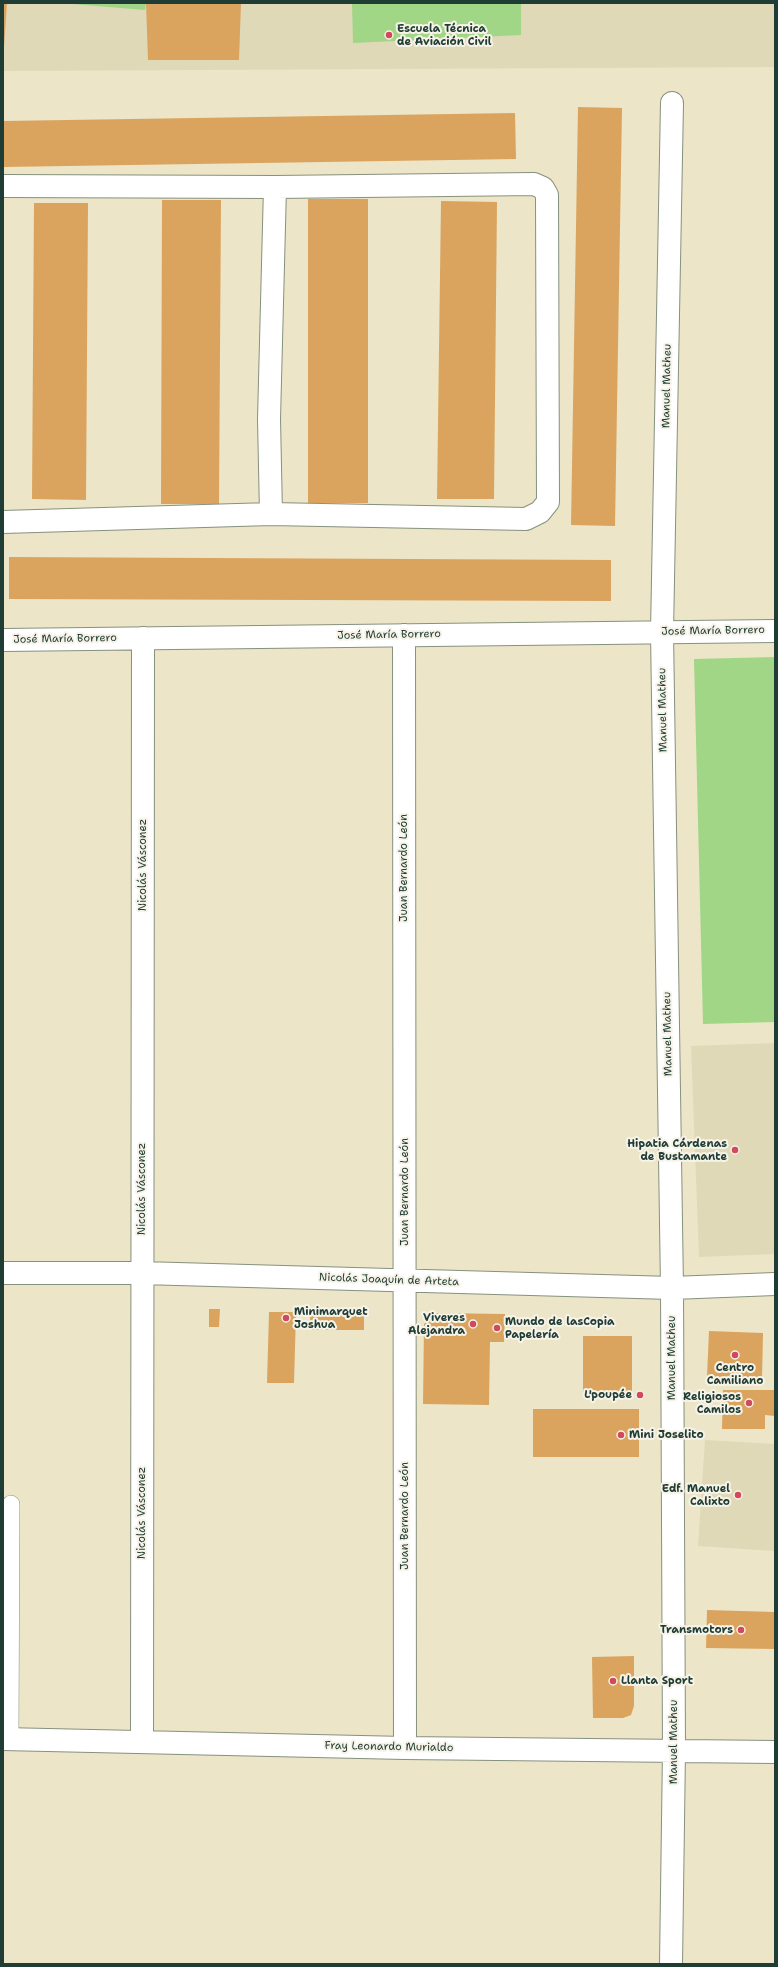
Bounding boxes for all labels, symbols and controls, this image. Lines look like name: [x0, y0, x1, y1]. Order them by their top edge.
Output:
place label: Escuela Técnica de Aviación Civil: [397, 22, 492, 48]
marker: Escuela Técnica de Aviación Civil: [384, 30, 394, 40]
street label: Manuel Matheu: [660, 344, 674, 428]
street label: José María Borrero: [661, 623, 765, 639]
street label: José María Borrero: [337, 627, 441, 643]
street label: José María Borrero: [13, 631, 117, 647]
street label: Manuel Matheu: [656, 668, 670, 752]
street label: Juan Bernardo León: [397, 814, 411, 922]
street label: Nicolás Vásconez: [136, 819, 150, 911]
street label: Manuel Matheu: [661, 992, 675, 1076]
place label: Hipatia Cárdenas de Bustamante: [627, 1137, 727, 1163]
street label: Juan Bernardo León: [398, 1138, 412, 1246]
street label: Nicolás Vásconez: [135, 1143, 149, 1235]
marker: Hipatia Cárdenas de Bustamante: [730, 1145, 740, 1155]
street label: Nicolás Joaquín de Arteta: [319, 1271, 459, 1289]
place label: Minimarquet Joshua: [294, 1305, 368, 1331]
place label: Viveres Alejandra: [408, 1311, 465, 1337]
marker: Minimarquet Joshua: [281, 1313, 291, 1323]
place label: Mundo de lasCopia Papelería: [505, 1315, 615, 1341]
street label: Manuel Matheu: [665, 1316, 679, 1400]
marker: Viveres Alejandra: [468, 1319, 478, 1329]
marker: Mundo de lasCopia Papelería: [492, 1323, 502, 1333]
marker: Centro Camiliano: [730, 1350, 740, 1360]
place label: Centro Camiliano: [707, 1361, 763, 1387]
place label: L'poupée: [584, 1388, 632, 1402]
marker: L'poupée: [635, 1390, 645, 1400]
place label: Religiosos Camilos: [683, 1390, 741, 1416]
marker: Religiosos Camilos: [744, 1398, 754, 1408]
place label: Mini Joselito: [629, 1428, 704, 1442]
marker: Mini Joselito: [616, 1430, 626, 1440]
street label: Juan Bernardo León: [398, 1462, 412, 1570]
street label: Nicolás Vásconez: [135, 1467, 149, 1559]
place label: Edf. Manuel Calixto: [662, 1482, 730, 1508]
marker: Edf. Manuel Calixto: [733, 1490, 743, 1500]
place label: Transmotors: [660, 1623, 733, 1637]
marker: Transmotors: [736, 1625, 746, 1635]
place label: Llanta Sport: [621, 1674, 693, 1688]
marker: Llanta Sport: [608, 1676, 618, 1686]
street label: Manuel Matheu: [667, 1700, 681, 1784]
street label: Fray Leonardo Murialdo: [325, 1739, 453, 1755]

